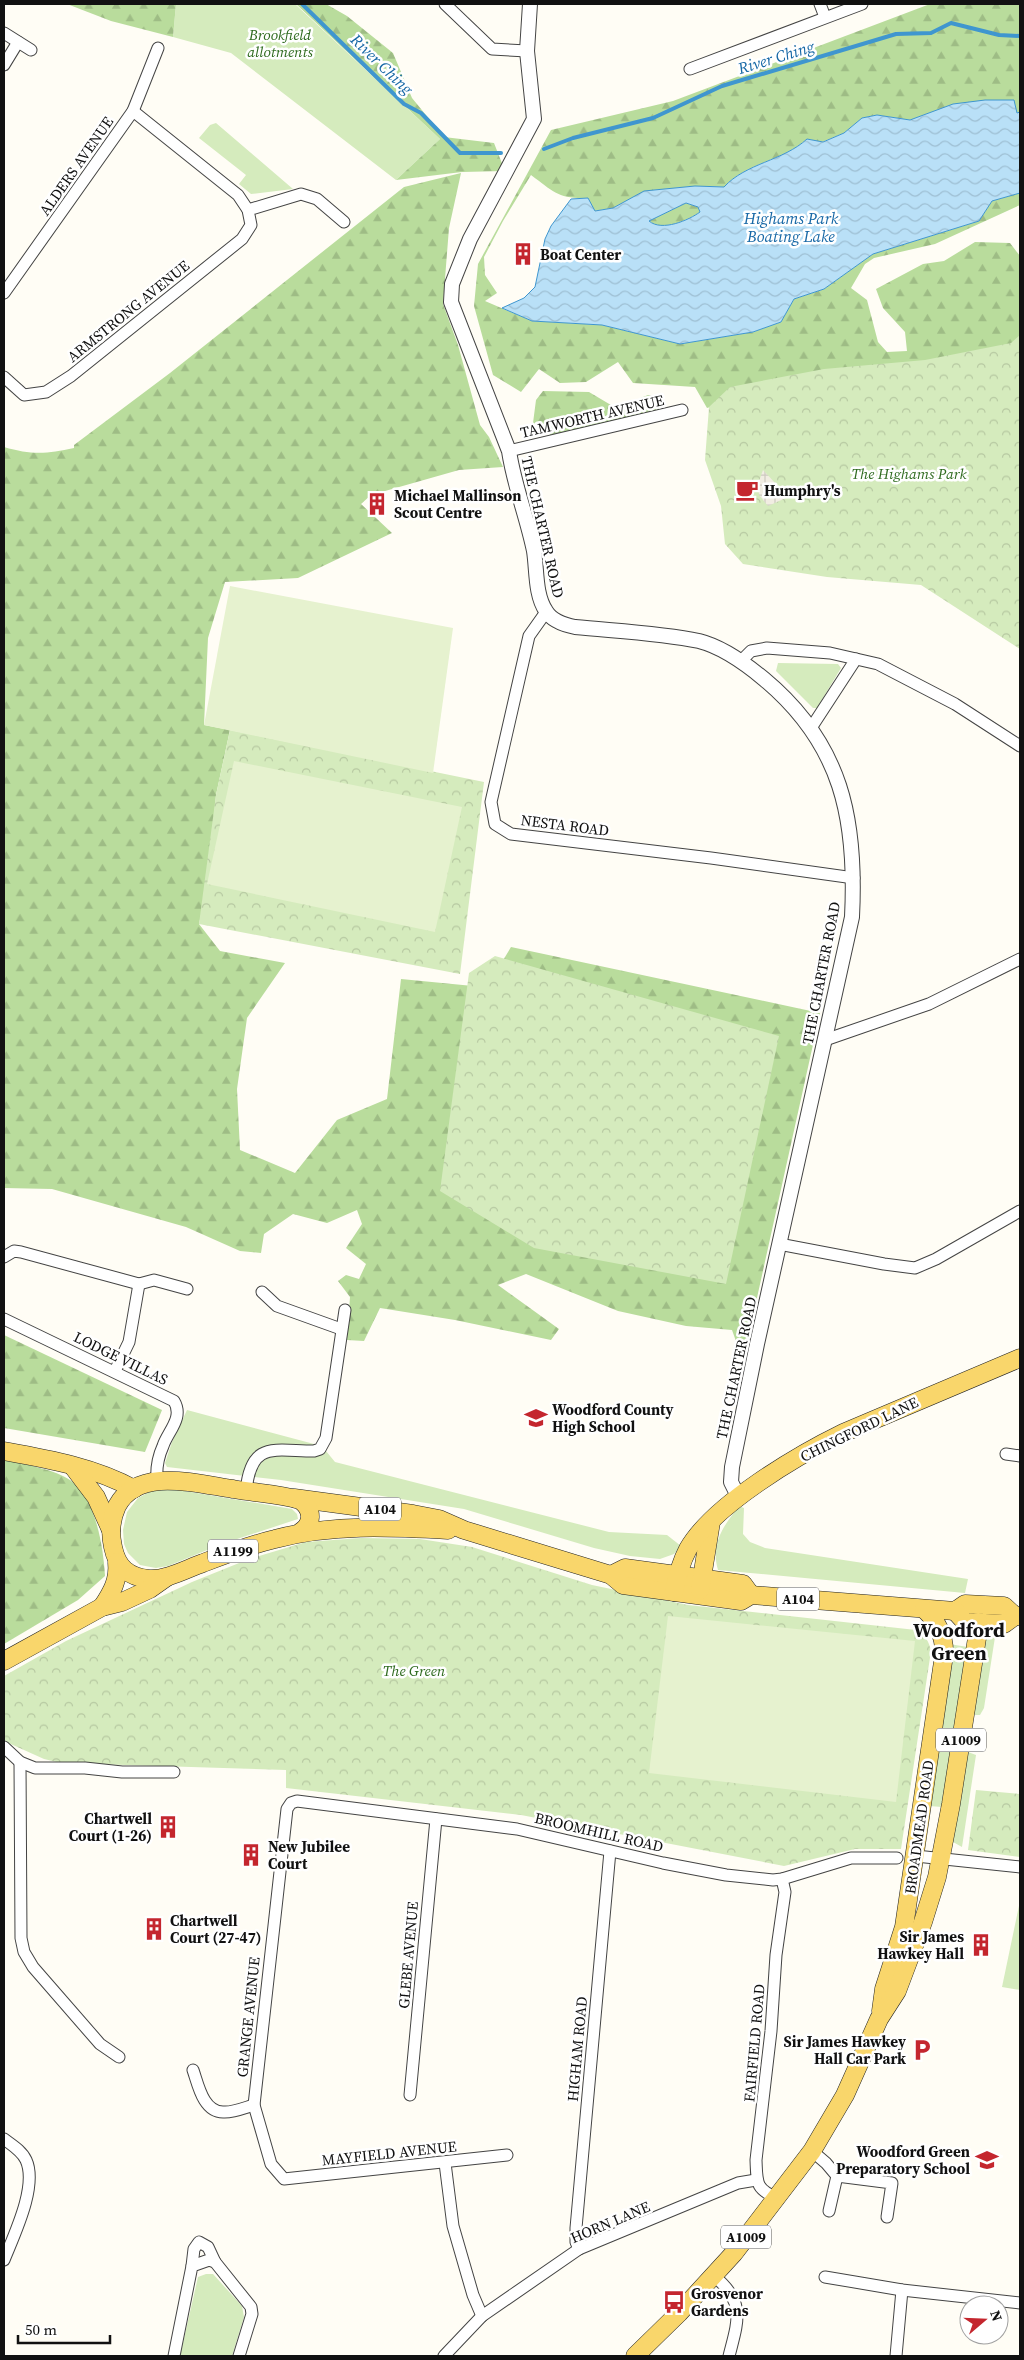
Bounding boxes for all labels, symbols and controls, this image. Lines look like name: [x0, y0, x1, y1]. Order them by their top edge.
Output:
park label: Brookfield allotments: [247, 24, 313, 62]
water label: River Ching: [345, 28, 419, 100]
water label: River Ching: [734, 35, 818, 79]
street label: ALDERS AVENUE: [34, 112, 118, 220]
water label: Highams Park Boating Lake: [743, 207, 839, 247]
building icon: Boat Center: [510, 241, 536, 267]
place label: Boat Center: [540, 244, 621, 265]
street label: ARMSTRONG AVENUE: [62, 255, 194, 367]
street label: TAMWORTH AVENUE: [518, 389, 666, 443]
street label: THE CHARTER ROAD: [516, 454, 570, 600]
park label: The Highams Park: [851, 463, 967, 484]
cafe icon: Humphry's: [734, 477, 760, 503]
place label: Humphry's: [764, 480, 841, 501]
place label: Michael Mallinson Scout Centre: [394, 485, 522, 523]
building icon: Michael Mallinson Scout Centre: [364, 491, 390, 517]
street label: NESTA ROAD: [520, 809, 610, 841]
street label: THE CHARTER ROAD: [797, 900, 845, 1046]
street label: THE CHARTER ROAD: [711, 1295, 761, 1441]
street label: LODGE VILLAS: [70, 1326, 172, 1390]
street label: CHINGFORD LANE: [796, 1391, 922, 1467]
place label: Woodford County High School: [552, 1399, 674, 1437]
school or university icon: Woodford County High School: [523, 1405, 549, 1431]
road number: A104: [359, 1498, 401, 1520]
road number: A1199: [208, 1540, 258, 1562]
road number: A104: [777, 1588, 819, 1610]
district label: Woodford Green: [913, 1616, 1005, 1667]
park label: The Green: [383, 1660, 446, 1681]
road number: A1009: [936, 1728, 986, 1752]
street label: BROADMEAD ROAD: [899, 1759, 939, 1895]
street label: BROOMHILL ROAD: [533, 1807, 665, 1857]
place label: Chartwell Court (1-26): [69, 1808, 152, 1846]
building icon: Chartwell Court (1-26): [155, 1814, 181, 1840]
place label: New Jubilee Court: [268, 1836, 350, 1874]
building icon: New Jubilee Court: [238, 1842, 264, 1868]
street label: GLEBE AVENUE: [393, 1901, 423, 2009]
place label: Chartwell Court (27-47): [170, 1910, 261, 1948]
building icon: Chartwell Court (27-47): [141, 1916, 167, 1942]
place label: Sir James Hawkey Hall: [877, 1926, 964, 1964]
building icon: Sir James Hawkey Hall: [968, 1932, 994, 1958]
street label: GRANGE AVENUE: [231, 1956, 265, 2078]
street label: FAIRFIELD ROAD: [738, 1983, 770, 2103]
street label: HIGHAM ROAD: [562, 1995, 592, 2103]
place label: Sir James Hawkey Hall Car Park: [784, 2031, 906, 2069]
parking icon: Sir James Hawkey Hall Car Park: [909, 2037, 935, 2063]
street label: MAYFIELD AVENUE: [321, 2135, 457, 2171]
place label: Woodford Green Preparatory School: [836, 2141, 970, 2179]
school or university icon: Woodford Green Preparatory School: [974, 2147, 1000, 2173]
street label: HORN LANE: [567, 2196, 653, 2248]
road number: A1009: [721, 2226, 771, 2248]
place label: Grosvenor Gardens: [691, 2283, 763, 2321]
bus stop icon: Grosvenor Gardens: [661, 2289, 687, 2315]
north arrow: [959, 2295, 1009, 2345]
text: N: [985, 2308, 1007, 2324]
scale bar: [18, 2312, 110, 2344]
text: 50 m: [25, 2319, 57, 2340]

